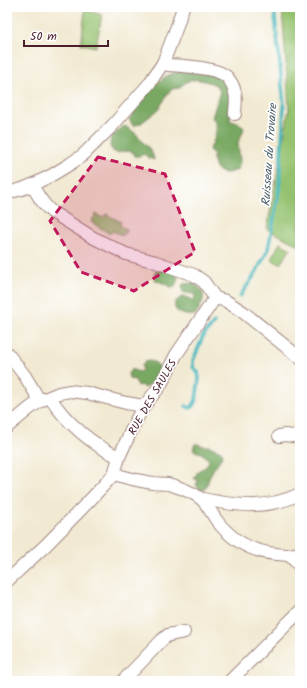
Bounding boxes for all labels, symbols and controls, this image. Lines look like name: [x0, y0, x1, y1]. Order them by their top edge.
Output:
scale bar: [24, 22, 108, 48]
text: 50 m: [30, 27, 57, 46]
water label: Ruisseau du Trovaire: [256, 102, 283, 207]
street label: RUE DES SAULES: [124, 356, 182, 439]

